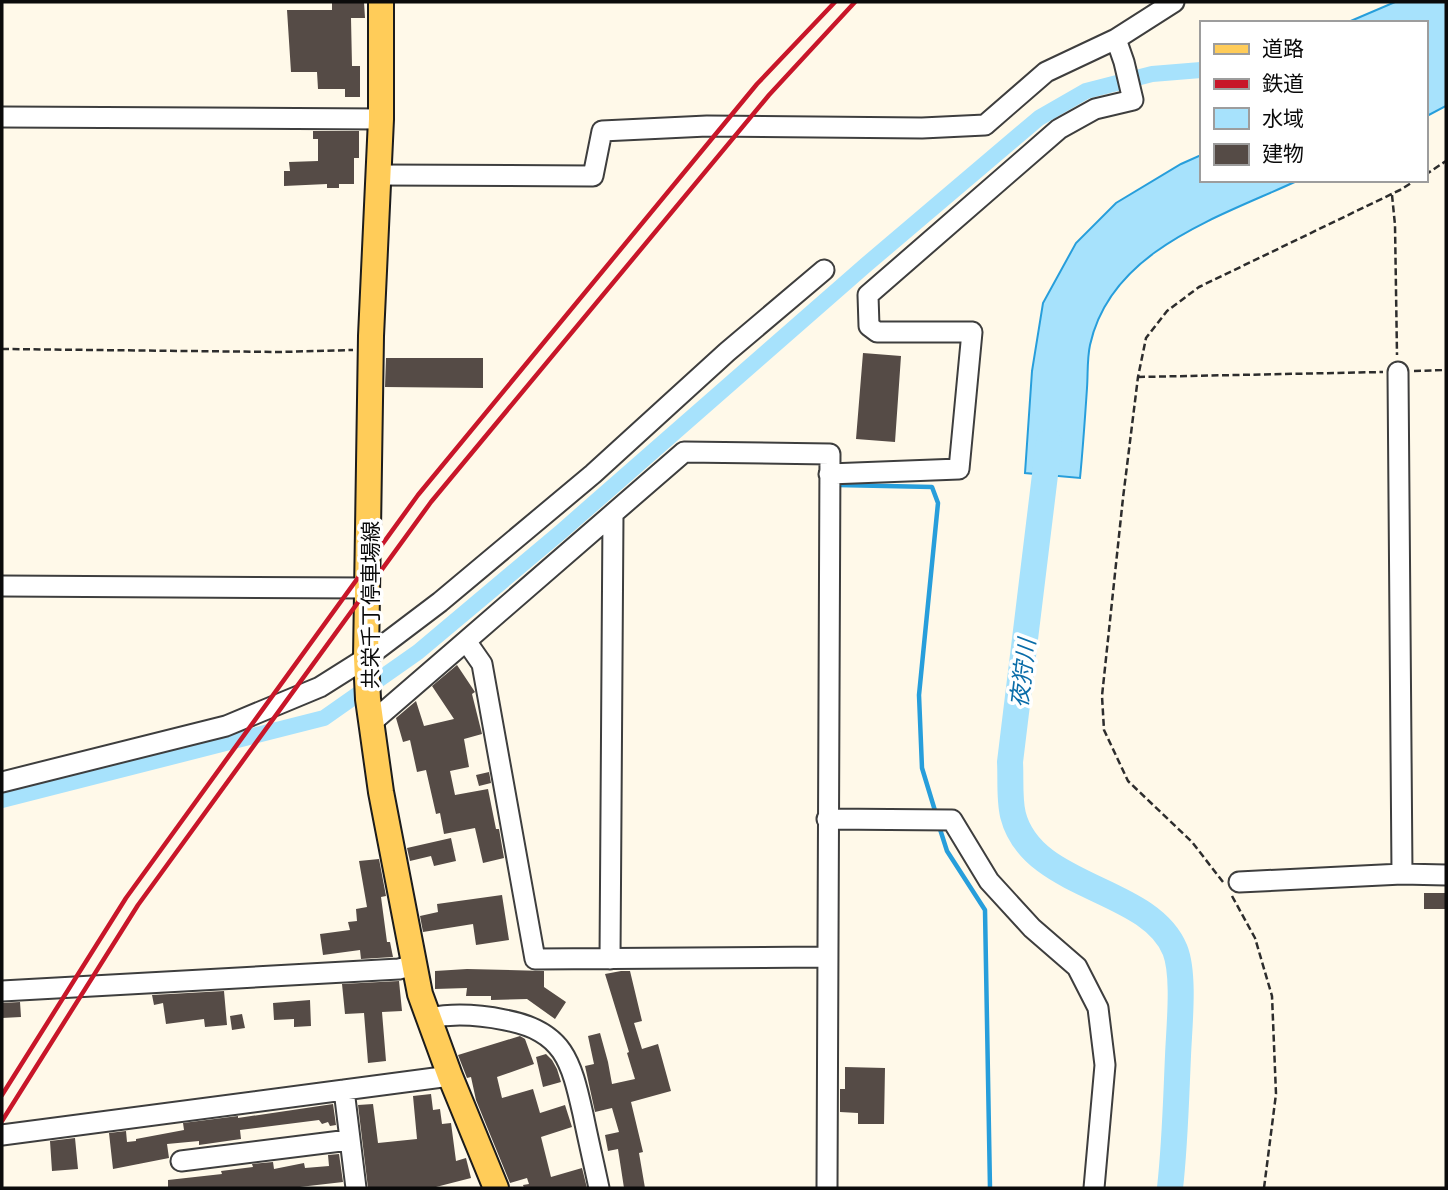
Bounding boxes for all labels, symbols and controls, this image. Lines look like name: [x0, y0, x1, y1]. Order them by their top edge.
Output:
legend: [1200, 21, 1427, 182]
text: 道路: [1262, 31, 1304, 62]
text: 鉄道: [1262, 66, 1304, 97]
text: 水域: [1262, 101, 1304, 132]
text: 建物: [1262, 136, 1304, 167]
street label: 共栄千丁停車場線: [353, 521, 384, 689]
water label: 夜狩川: [1000, 634, 1042, 709]

